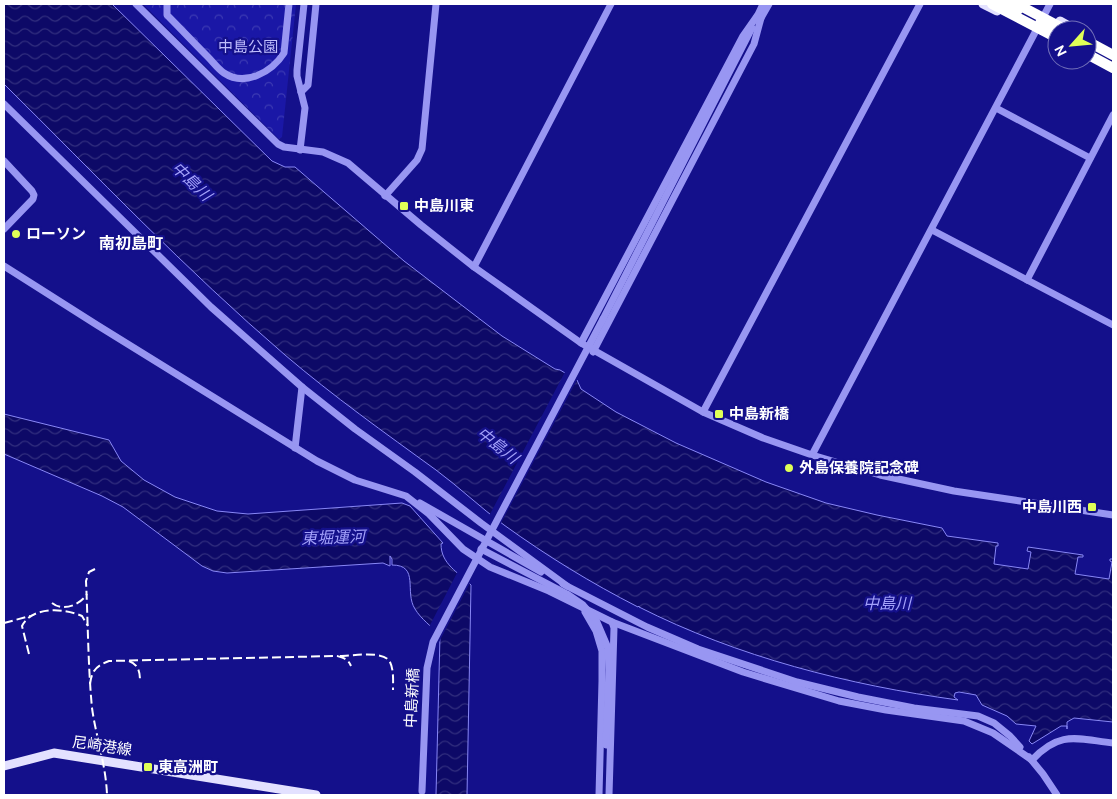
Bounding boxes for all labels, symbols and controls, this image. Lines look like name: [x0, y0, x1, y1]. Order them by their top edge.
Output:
north arrow: [1047, 20, 1097, 70]
park label: 中島公園: [218, 38, 278, 55]
text: N: [1051, 43, 1070, 59]
water label: 中島川: [168, 158, 217, 206]
place label: 中島川東: [414, 197, 474, 214]
marker: 中島川東: [398, 200, 410, 212]
place label: ローソン: [26, 225, 86, 242]
marker: ローソン: [10, 228, 22, 240]
district label: 南初島町: [99, 234, 163, 252]
place label: 中島新橋: [729, 405, 790, 422]
marker: 中島新橋: [713, 408, 725, 420]
water label: 中島川: [474, 423, 524, 468]
place label: 外島保養院記念碑: [799, 459, 919, 476]
marker: 外島保養院記念碑: [783, 462, 795, 474]
place label: 中島川西: [1022, 498, 1082, 515]
marker: 中島川西: [1086, 501, 1098, 513]
water label: 東堀運河: [301, 527, 368, 547]
water label: 中島川: [863, 594, 913, 612]
street label: 中島新橋: [401, 668, 422, 728]
street label: 尼崎港線: [71, 733, 133, 758]
place label: 東高洲町: [158, 758, 218, 775]
marker: 東高洲町: [142, 761, 154, 773]

